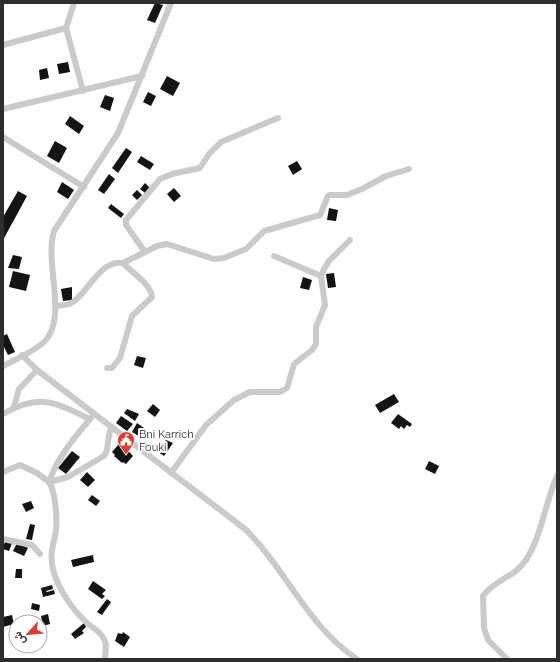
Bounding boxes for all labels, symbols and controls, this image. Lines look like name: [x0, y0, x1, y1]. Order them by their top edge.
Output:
place label: Bni Karrich Fouki: [139, 428, 194, 454]
public building icon: Bni Karrich Fouki: [116, 430, 136, 455]
north arrow: [8, 614, 48, 654]
text: ش: [11, 629, 28, 647]

